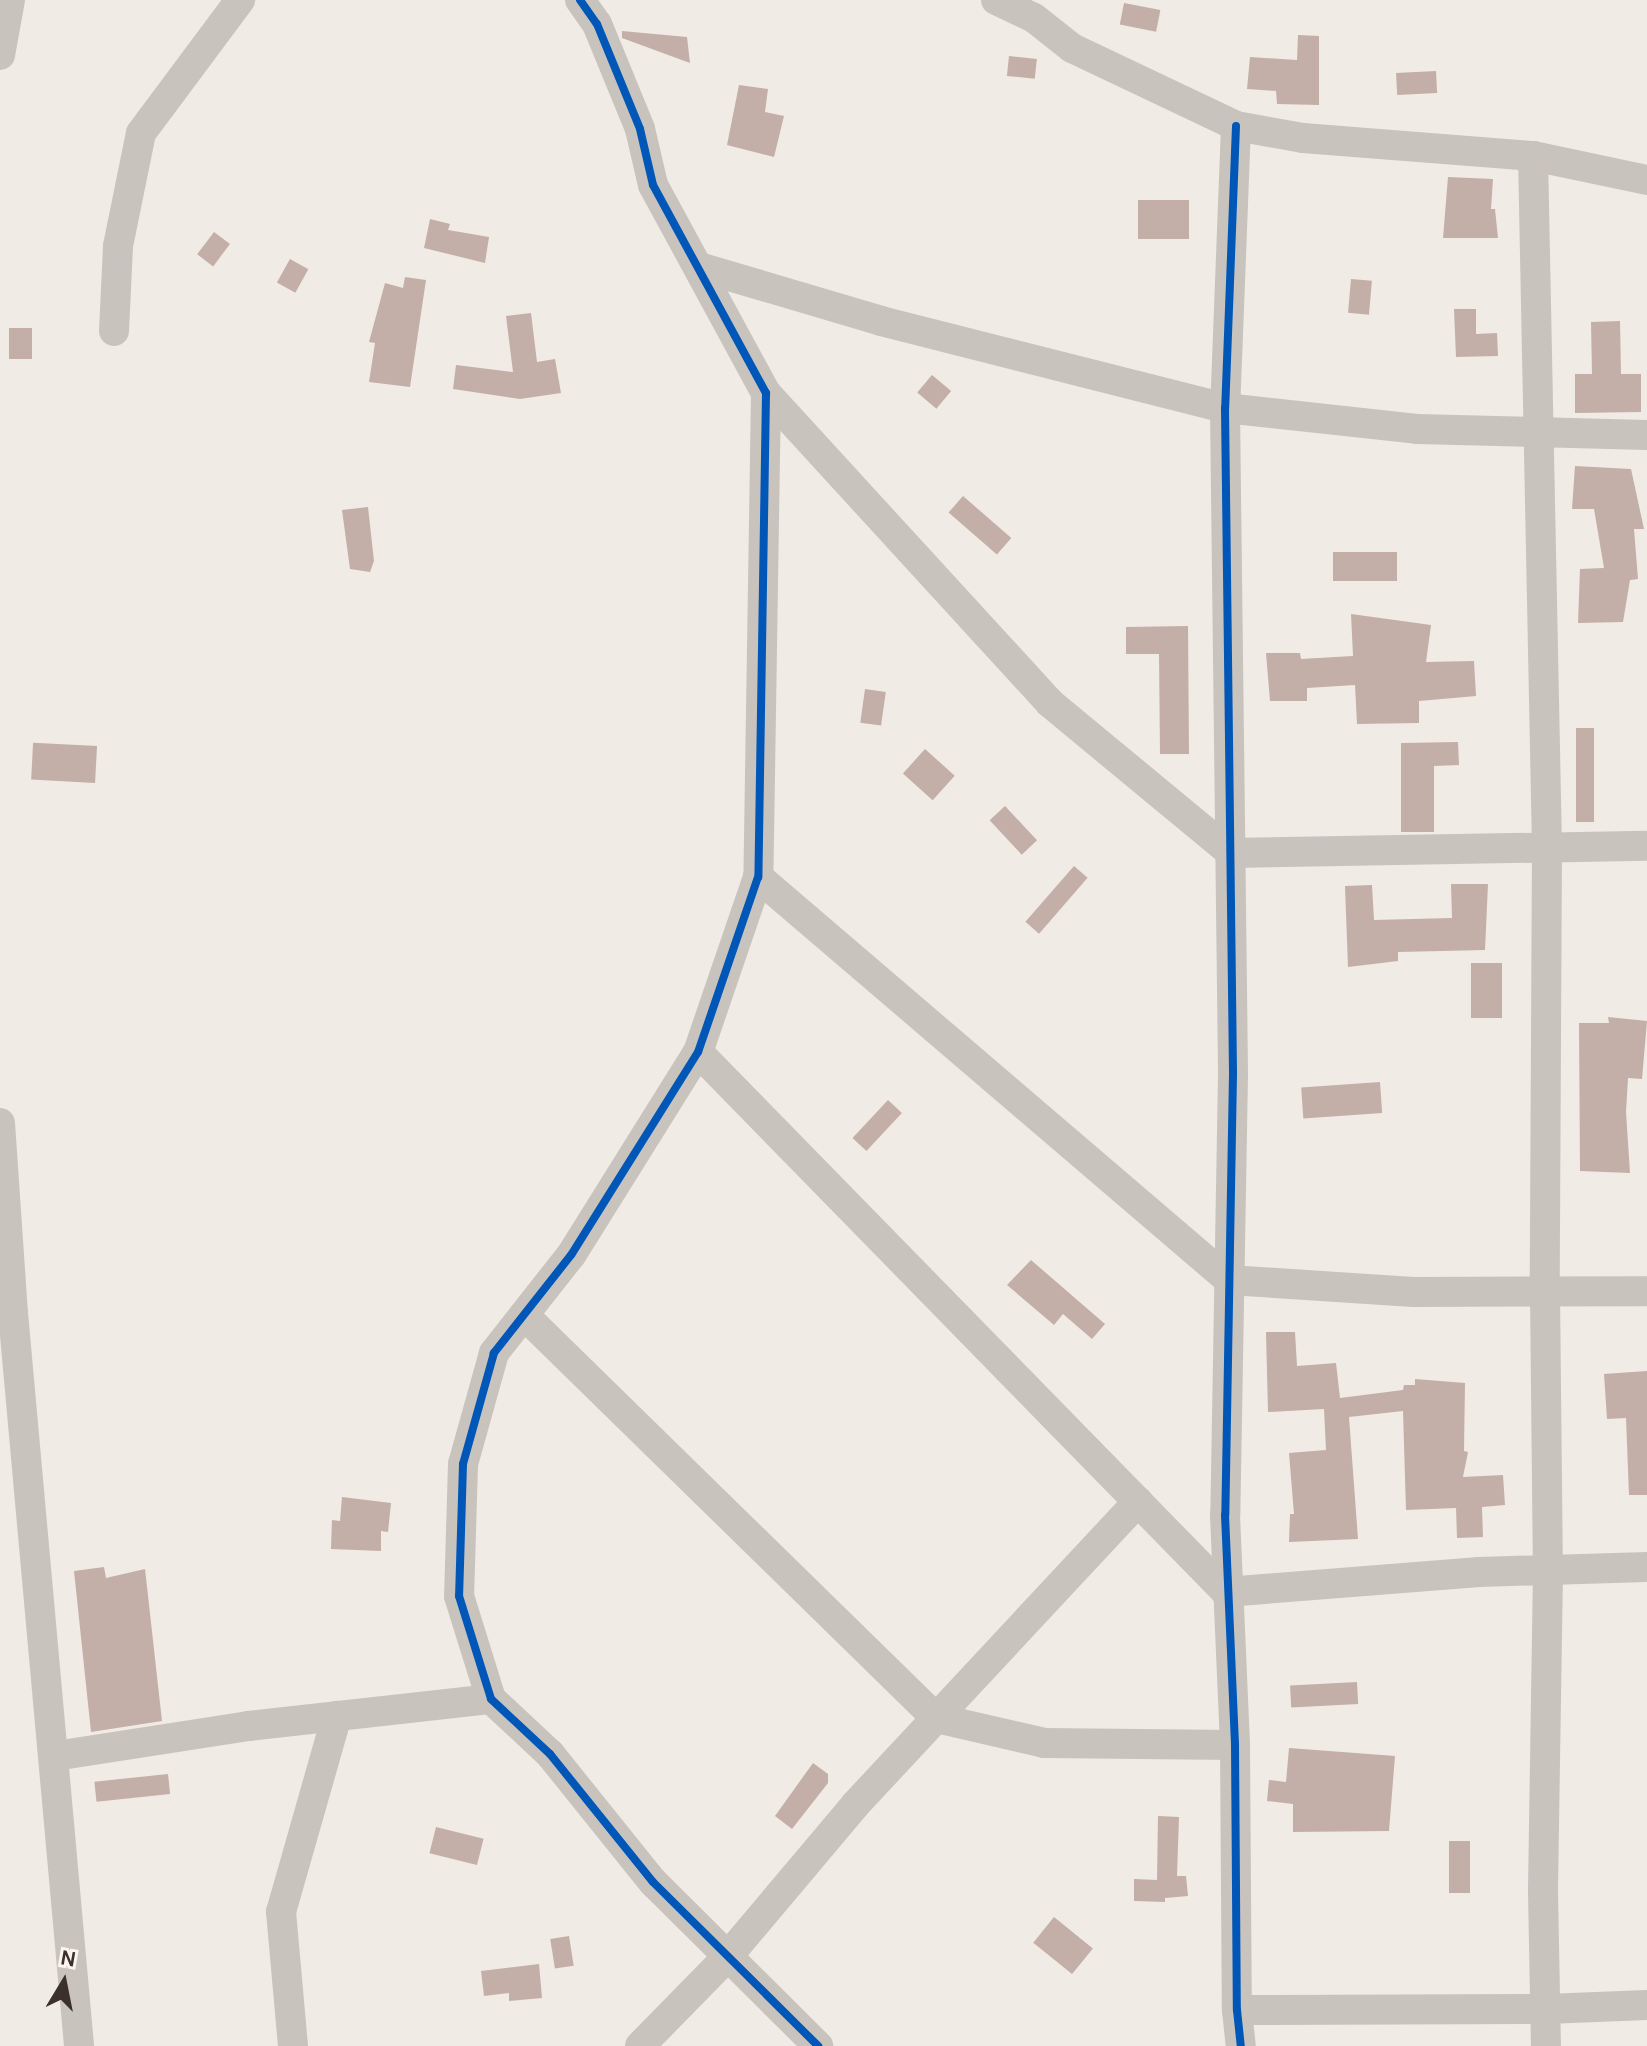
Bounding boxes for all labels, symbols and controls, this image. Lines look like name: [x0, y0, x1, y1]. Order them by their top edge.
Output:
north arrow: [24, 1942, 104, 2022]
text: N: [58, 1944, 78, 1973]

